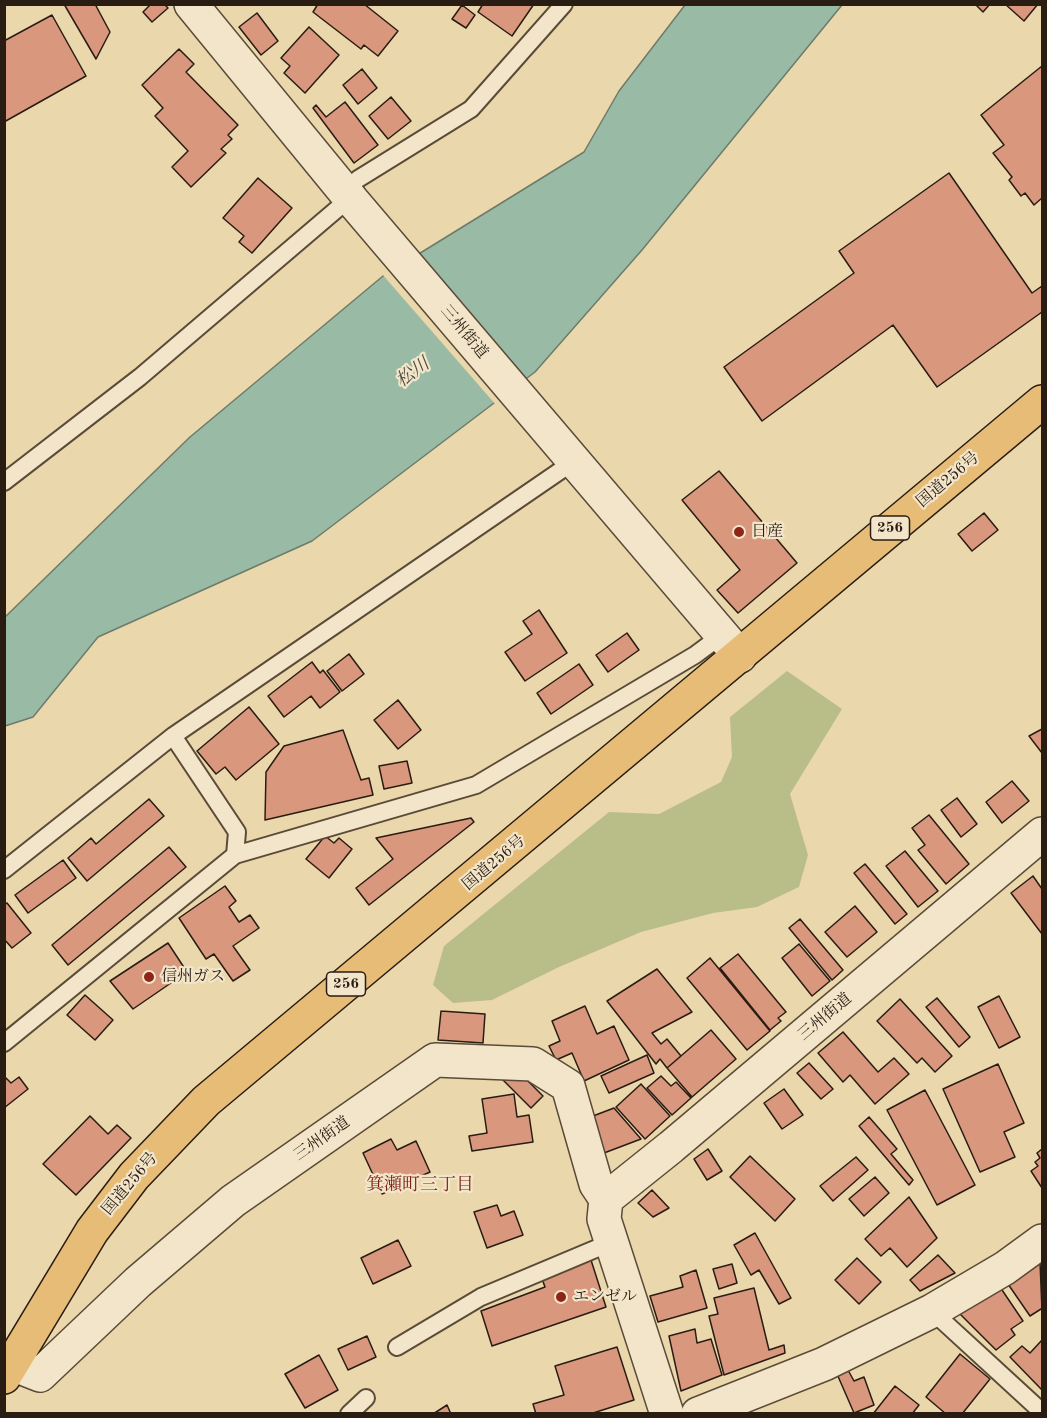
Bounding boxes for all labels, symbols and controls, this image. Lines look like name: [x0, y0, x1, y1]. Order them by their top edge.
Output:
street label: 三州街道: [436, 301, 492, 363]
water label: 松川: [392, 354, 434, 392]
street label: 国道256号: [913, 448, 983, 512]
road number: 256: [870, 516, 910, 540]
place label: 日産: [751, 522, 783, 542]
marker: 日産: [732, 525, 746, 539]
street label: 国道256号: [459, 831, 529, 895]
place label: 信州ガス: [161, 967, 225, 987]
marker: 信州ガス: [142, 970, 156, 984]
road number: 256: [326, 972, 366, 996]
street label: 三州街道: [794, 989, 856, 1045]
street label: 三州街道: [290, 1113, 354, 1165]
street label: 国道256号: [98, 1149, 162, 1219]
district label: 箕瀬町三丁目: [366, 1174, 474, 1196]
place label: エンゼル: [573, 1287, 637, 1307]
marker: エンゼル: [554, 1290, 568, 1304]

